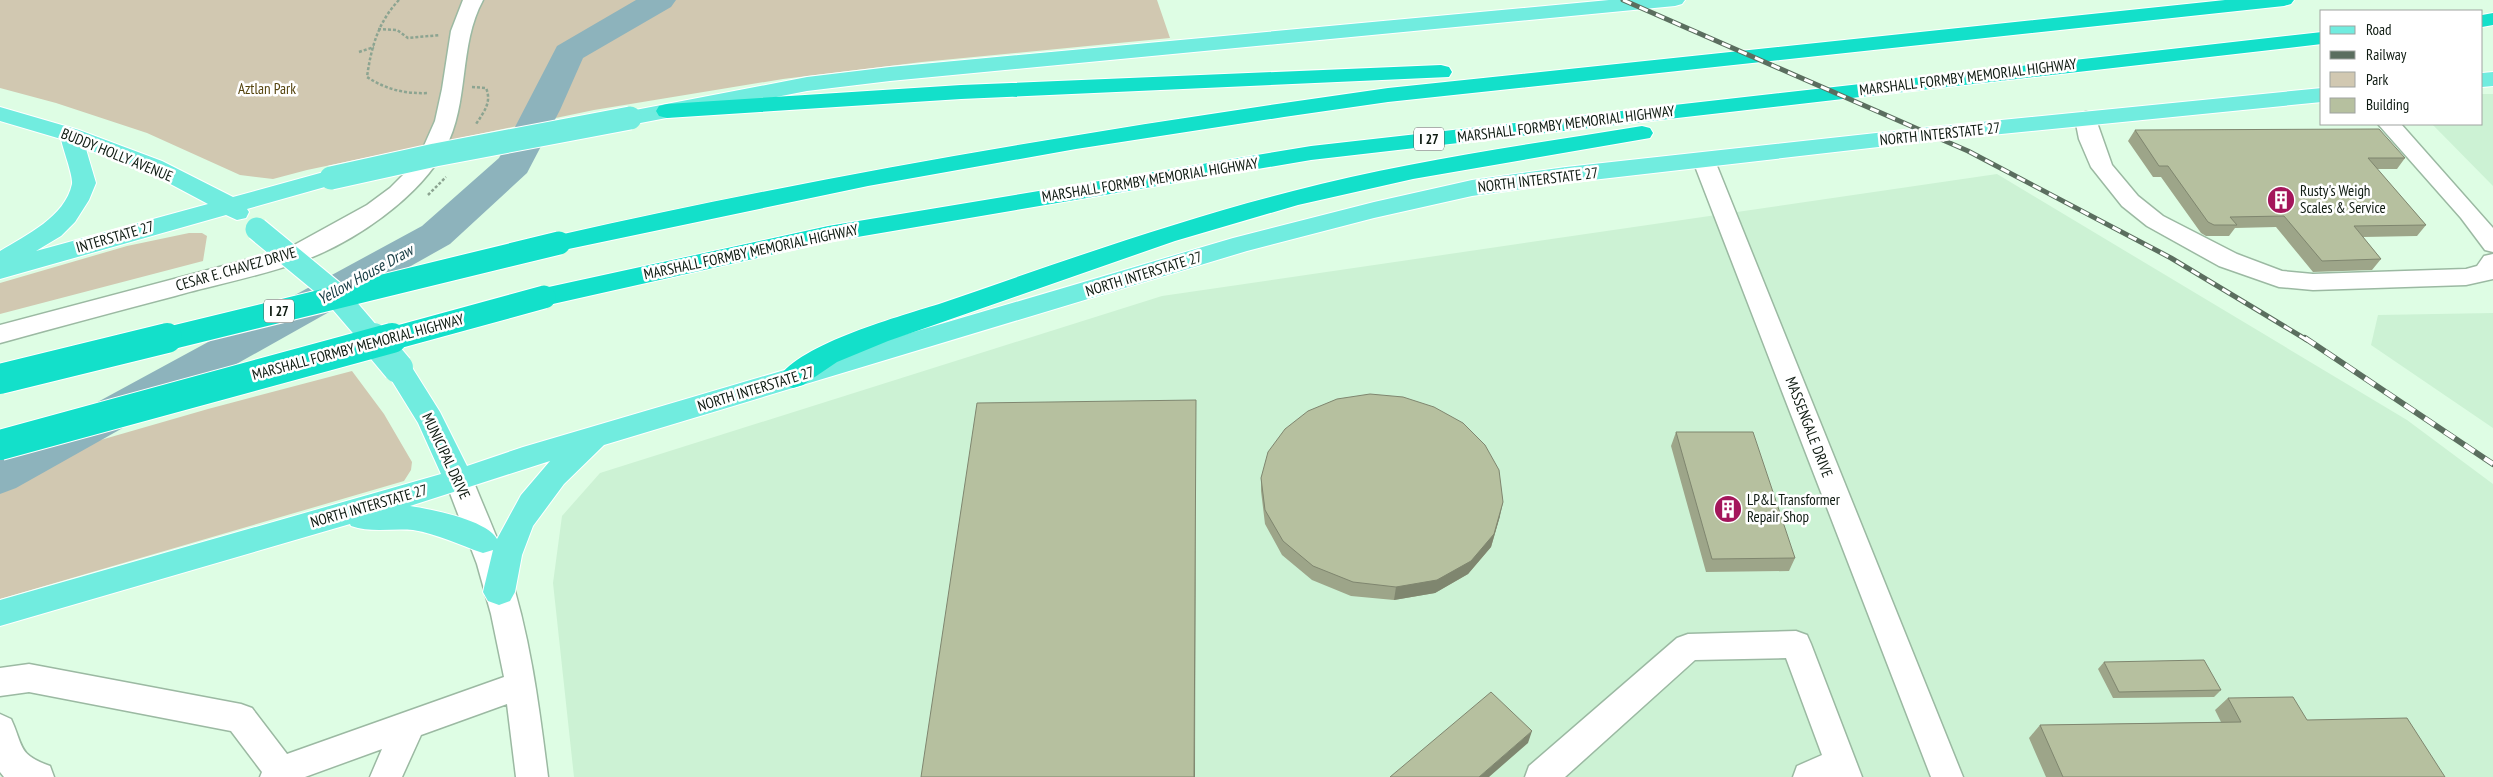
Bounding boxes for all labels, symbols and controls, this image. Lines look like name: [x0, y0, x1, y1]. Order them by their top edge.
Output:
legend: [2320, 10, 2483, 125]
text: Road: [2366, 20, 2392, 39]
text: Railway: [2366, 45, 2407, 64]
street label: MARSHALL FORMBY MEMORIAL HIGHWAY: [1858, 54, 2078, 99]
text: Park: [2366, 70, 2388, 89]
park label: Aztlan Park: [238, 79, 296, 98]
text: Building: [2366, 95, 2409, 114]
street label: MARSHALL FORMBY MEMORIAL HIGHWAY: [1456, 101, 1676, 146]
street label: NORTH INTERSTATE 27: [1879, 118, 2001, 149]
street label: BUDDY HOLLY AVENUE: [59, 123, 176, 186]
road number: I 27: [1414, 128, 1444, 150]
street label: MARSHALL FORMBY MEMORIAL HIGHWAY: [1040, 153, 1260, 206]
street label: NORTH INTERSTATE 27: [1477, 163, 1599, 196]
place label: Rusty's Weigh Scales & Service: [2300, 181, 2386, 217]
building icon: Rusty's Weigh Scales & Service: [2266, 185, 2296, 215]
street label: INTERSTATE 27: [74, 216, 156, 257]
street label: MARSHALL FORMBY MEMORIAL HIGHWAY: [642, 219, 860, 284]
water label: Yellow House Draw: [314, 238, 418, 308]
street label: CESAR E. CHAVEZ DRIVE: [173, 242, 298, 295]
street label: NORTH INTERSTATE 27: [1083, 247, 1205, 300]
road number: I 27: [264, 300, 294, 322]
street label: MARSHALL FORMBY MEMORIAL HIGHWAY: [250, 309, 466, 384]
street label: NORTH INTERSTATE 27: [695, 362, 817, 415]
street label: MASSENGALE DRIVE: [1782, 374, 1837, 480]
street label: MUNICIPAL DRIVE: [418, 410, 475, 502]
street label: NORTH INTERSTATE 27: [308, 480, 430, 531]
place label: LP&L Transformer Repair Shop: [1747, 490, 1841, 526]
building icon: LP&L Transformer Repair Shop: [1713, 494, 1743, 524]

